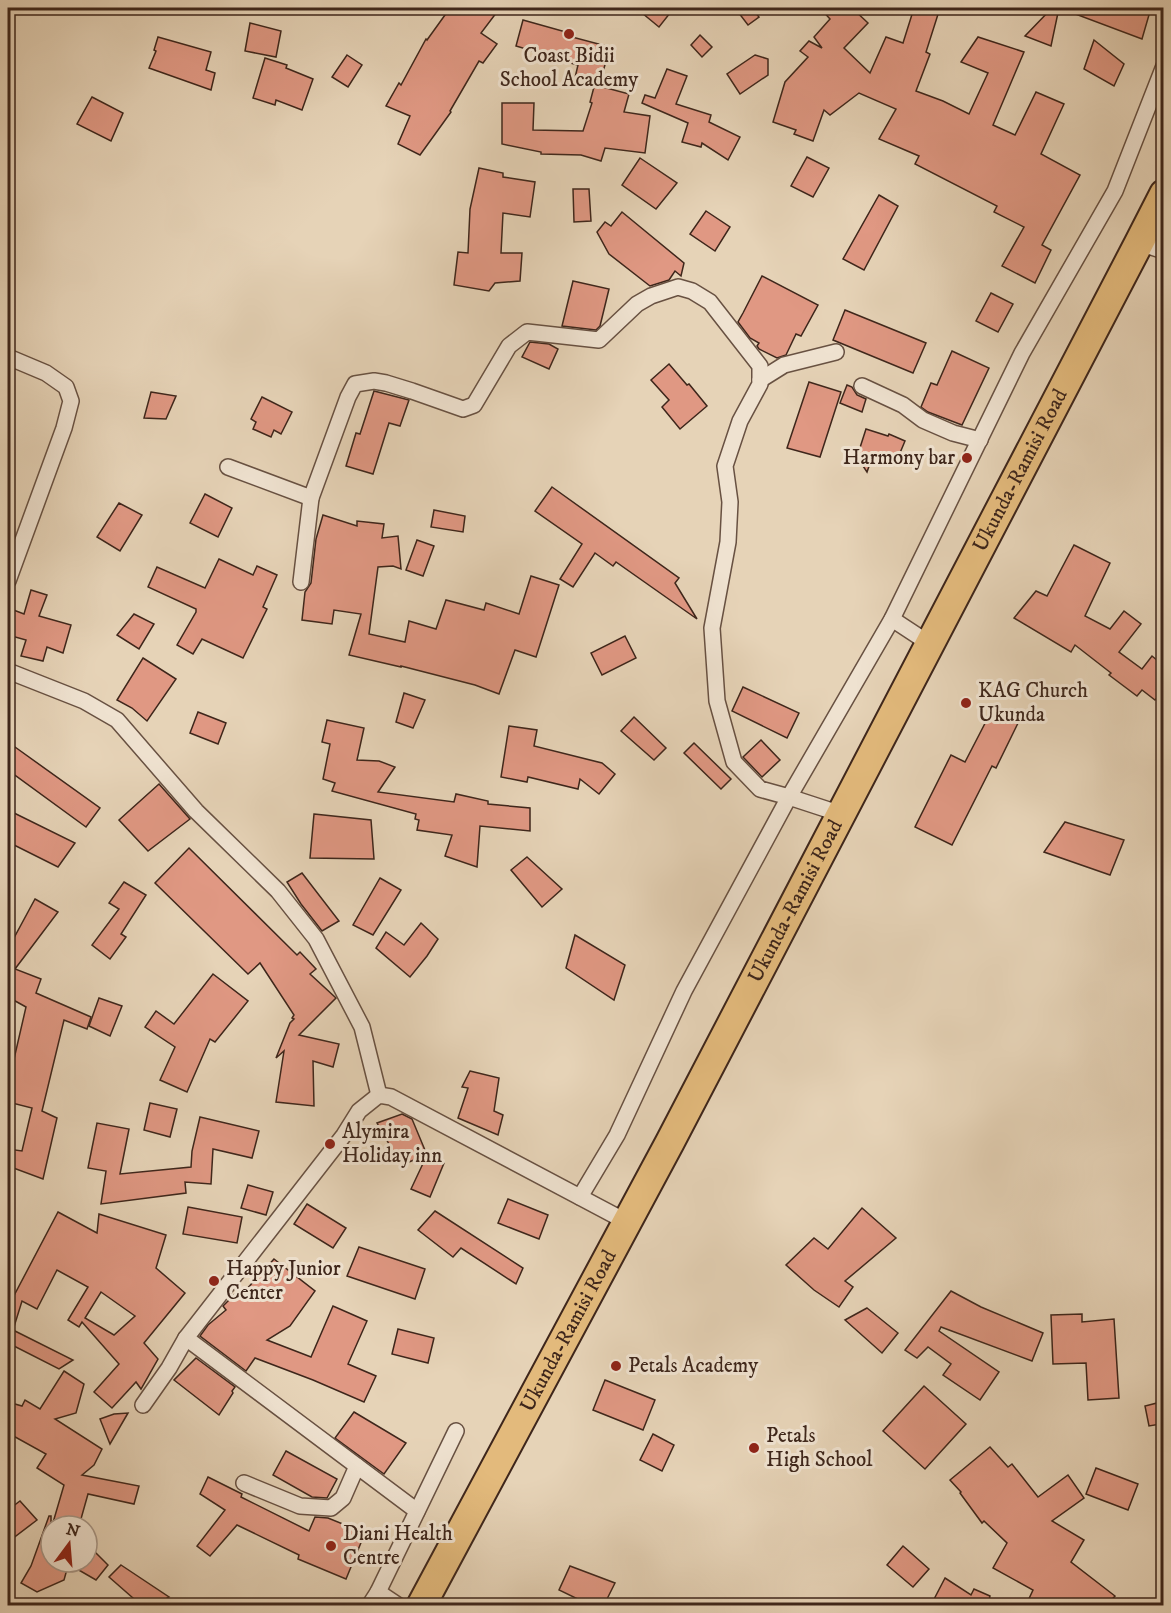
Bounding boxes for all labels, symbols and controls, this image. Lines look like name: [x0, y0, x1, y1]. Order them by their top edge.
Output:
marker: Coast Bidii School Academy: [562, 27, 576, 41]
place label: Coast Bidii School Academy: [500, 43, 639, 93]
street label: Ukunda-Ramisi Road: [967, 384, 1074, 556]
place label: Harmony bar: [843, 445, 955, 471]
marker: Harmony bar: [960, 451, 974, 465]
place label: KAG Church Ukunda: [978, 678, 1088, 728]
marker: KAG Church Ukunda: [959, 696, 973, 710]
street label: Ukunda-Ramisi Road: [742, 815, 849, 987]
place label: Alymira Holiday inn: [342, 1119, 442, 1169]
marker: Alymira Holiday inn: [323, 1137, 337, 1151]
street label: Ukunda-Ramisi Road: [514, 1245, 623, 1417]
place label: Happy Junior Center: [226, 1256, 341, 1306]
marker: Happy Junior Center: [207, 1274, 221, 1288]
place label: Petals Academy: [628, 1353, 759, 1379]
marker: Petals Academy: [609, 1359, 623, 1373]
place label: Petals High School: [766, 1423, 873, 1473]
marker: Petals High School: [747, 1441, 761, 1455]
north arrow: [39, 1514, 99, 1574]
text: N: [64, 1519, 82, 1542]
place label: Diani Health Centre: [343, 1521, 453, 1571]
marker: Diani Health Centre: [324, 1539, 338, 1553]

